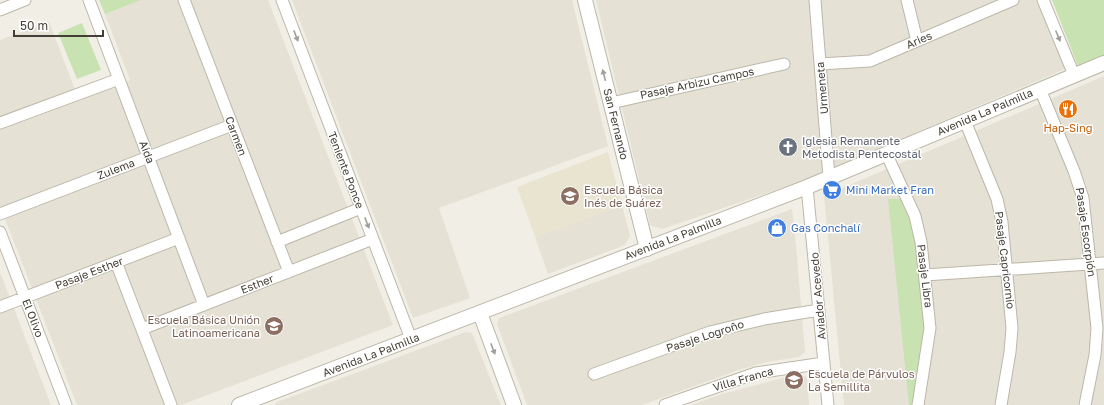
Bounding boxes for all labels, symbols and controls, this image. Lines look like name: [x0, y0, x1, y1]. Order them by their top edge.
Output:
scale bar: [14, 12, 103, 38]
text: 50 m: [20, 18, 48, 33]
street label: Aries: [904, 28, 934, 51]
one-way arrow: [1055, 30, 1061, 41]
one-way arrow: [293, 31, 299, 43]
street label: Urmeneta: [813, 61, 830, 115]
street label: Pasaje Arbizu Campos: [639, 64, 755, 101]
one-way arrow: [600, 69, 606, 81]
street label: Avenida La Palmilla: [935, 86, 1035, 138]
street label: San Fernando: [601, 87, 632, 161]
restaurant icon: Hap-Sing: [1057, 98, 1079, 120]
street label: Carmen: [223, 114, 250, 157]
place label: Hap-Sing: [1043, 121, 1093, 134]
street label: Teniente Ponce: [326, 130, 367, 210]
place label: Iglesia Remanente Metodista Pentecostal: [802, 134, 922, 160]
church icon: Iglesia Remanente Metodista Pentecostal: [777, 136, 799, 158]
street label: Aida: [137, 139, 158, 165]
street label: Zulema: [95, 156, 136, 182]
supermarket icon: Mini Market Fran: [821, 179, 843, 201]
place label: Escuela Básica Inés de Suárez: [584, 183, 663, 209]
place label: Mini Market Fran: [846, 183, 934, 196]
school or university icon: Escuela Básica Inés de Suárez: [559, 185, 581, 207]
street label: Pasaje Escorpión: [1074, 186, 1099, 277]
street label: Pasaje Capricornio: [993, 210, 1018, 310]
street label: Avenida La Palmilla: [623, 213, 723, 262]
shop icon: Gas Conchalí: [766, 217, 788, 239]
one-way arrow: [364, 218, 370, 230]
place label: Gas Conchalí: [791, 221, 861, 234]
street label: Pasaje Libra: [915, 243, 936, 308]
street label: Aviador Acevedo: [807, 251, 828, 340]
street label: Pasaje Esther: [53, 253, 125, 291]
street label: Esther: [238, 271, 276, 296]
street label: El Olivo: [20, 297, 47, 339]
place label: Escuela Básica Unión Latinoamericana: [148, 313, 260, 339]
school or university icon: Escuela Básica Unión Latinoamericana: [263, 315, 285, 337]
street label: Pasaje Logroño: [664, 317, 746, 354]
street label: Avenida La Palmilla: [321, 330, 421, 379]
one-way arrow: [491, 344, 497, 356]
street label: Villa Franca: [711, 364, 775, 393]
place label: Escuela de Párvulos La Semillita: [808, 367, 915, 393]
school or university icon: Escuela de Párvulos La Semillita: [783, 369, 805, 391]

